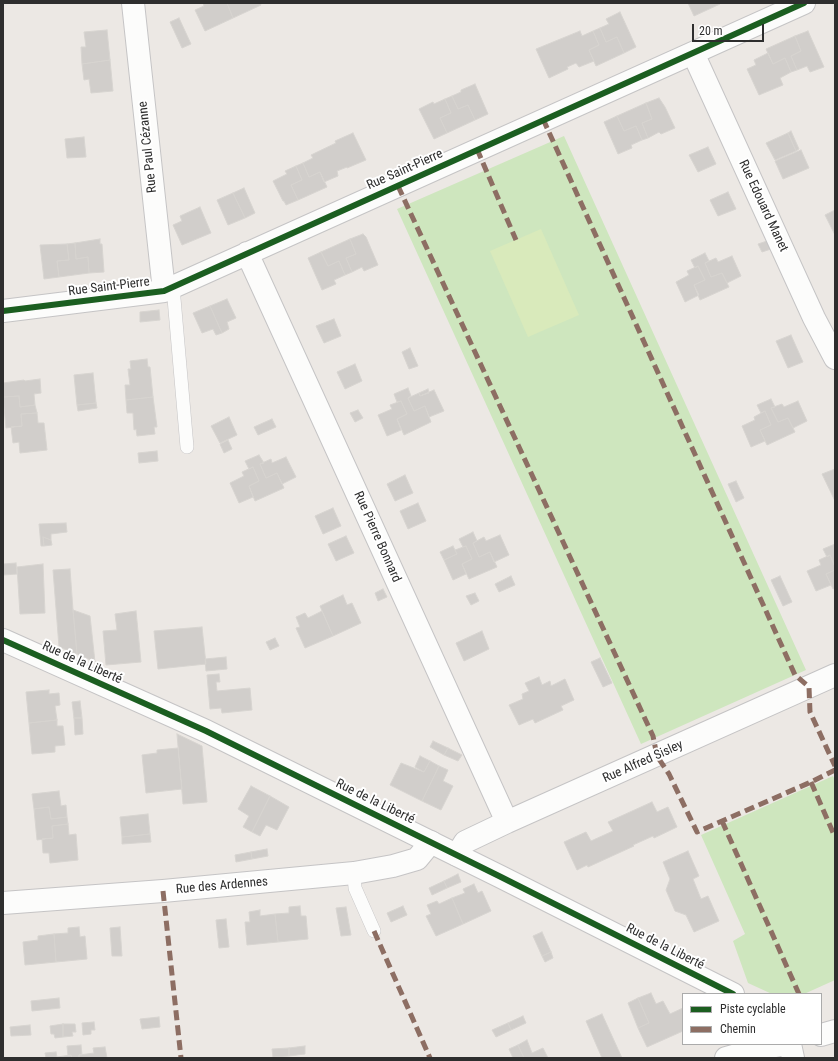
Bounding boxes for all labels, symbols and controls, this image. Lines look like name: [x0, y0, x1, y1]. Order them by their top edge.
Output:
scale bar: [694, 16, 766, 42]
text: 20 m: [699, 24, 723, 38]
street label: Rue Paul Cézanne: [135, 100, 161, 194]
street label: Rue Saint-Pierre: [364, 146, 446, 194]
street label: Rue Edouard Manet: [735, 158, 791, 254]
street label: Rue Saint-Pierre: [67, 274, 151, 300]
street label: Rue Pierre Bonnard: [350, 489, 404, 585]
street label: Rue de la Liberté: [40, 638, 124, 688]
street label: Rue Alfred Sisley: [600, 737, 686, 787]
street label: Rue de la Liberté: [333, 776, 417, 828]
street label: Rue des Ardennes: [175, 874, 269, 898]
street label: Rue de la Liberté: [623, 921, 707, 973]
legend: [682, 993, 822, 1045]
text: Piste cyclable: [720, 1002, 786, 1016]
text: Chemin: [720, 1022, 756, 1036]

